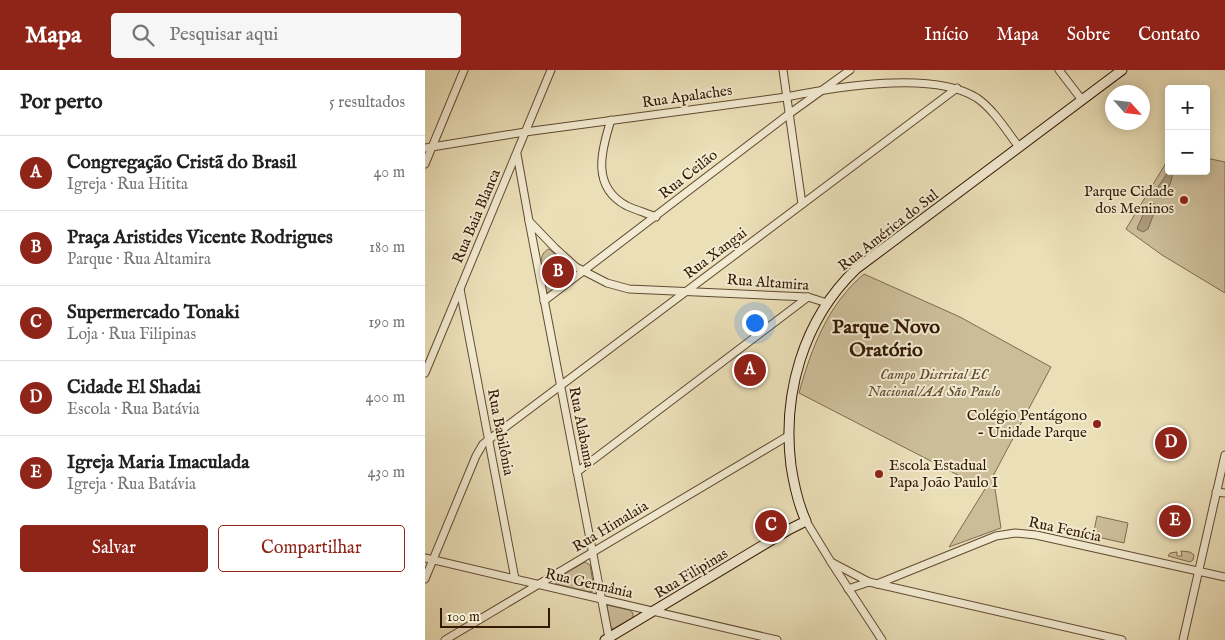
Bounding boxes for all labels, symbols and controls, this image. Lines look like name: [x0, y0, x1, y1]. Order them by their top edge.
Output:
search box: [111, 13, 461, 58]
text: Mapa: [25, 20, 81, 51]
icon: search: [129, 21, 157, 49]
text: Pesquisar aqui: [169, 23, 278, 47]
text: Início: [924, 24, 969, 47]
text: Mapa: [997, 24, 1039, 47]
text: Sobre: [1067, 24, 1110, 47]
text: Contato: [1138, 24, 1200, 47]
street label: Rua Apalaches: [641, 81, 733, 112]
north arrow: [1105, 85, 1150, 130]
map controls: [1165, 85, 1210, 175]
button: +: [1165, 85, 1210, 130]
text: Por perto: [20, 89, 102, 116]
text: 5 resultados: [329, 93, 405, 113]
button: −: [1165, 130, 1210, 175]
street label: Rua Ceilão: [655, 146, 721, 203]
text: Congregação Cristã do Brasil: [67, 151, 297, 175]
text: A: [31, 163, 41, 183]
text: 40 m: [373, 163, 405, 183]
street label: Rua Baia Blanca: [448, 166, 505, 266]
text: Igreja · Rua Hitita: [67, 175, 188, 195]
place label: Parque Cidade dos Meninos: [1084, 182, 1174, 218]
street label: Rua América do Sul: [834, 185, 943, 275]
marker: Parque Cidade dos Meninos: [1178, 194, 1190, 206]
street label: Rua Xangai: [680, 224, 751, 283]
text: Praça Aristides Vicente Rodrigues: [67, 226, 333, 250]
text: B: [31, 238, 41, 258]
text: 180 m: [369, 238, 405, 258]
text: Parque · Rua Altamira: [67, 250, 211, 270]
pin: B: [542, 253, 574, 291]
street label: Rua Altamira: [726, 270, 810, 295]
text: Supermercado Tonaki: [67, 301, 240, 325]
your location: [742, 310, 768, 336]
text: C: [30, 313, 42, 333]
text: 190 m: [368, 313, 405, 333]
district label: Parque Novo Oratório: [832, 315, 940, 363]
text: Loja · Rua Filipinas: [67, 325, 196, 345]
pin: A: [734, 351, 766, 389]
park label: Campo Distrital EC Nacional/AA São Paulo: [868, 365, 1000, 401]
text: Cidade El Shadai: [67, 376, 201, 400]
street label: Rua Alabama: [564, 385, 599, 470]
street label: Rua Babilônia: [483, 387, 518, 477]
text: D: [30, 388, 42, 408]
text: 400 m: [366, 388, 405, 408]
text: Escola · Rua Batávia: [67, 400, 200, 420]
place label: Colégio Pentágono - Unidade Parque: [967, 406, 1087, 442]
marker: Colégio Pentágono - Unidade Parque: [1091, 418, 1103, 430]
pin: D: [1155, 424, 1187, 462]
text: Igreja Maria Imaculada: [67, 451, 249, 475]
place label: Escola Estadual Papa João Paulo I: [889, 456, 999, 492]
text: E: [30, 463, 42, 483]
text: 430 m: [367, 463, 405, 483]
marker: Escola Estadual Papa João Paulo I: [873, 468, 885, 480]
text: Igreja · Rua Batávia: [67, 475, 196, 495]
street label: Rua Himalaia: [569, 496, 652, 556]
pin: E: [1159, 502, 1191, 540]
pin: C: [755, 507, 787, 545]
street label: Rua Fenícia: [1027, 512, 1104, 547]
button: Salvar: [20, 525, 208, 572]
button: Compartilhar: [218, 525, 405, 572]
street label: Rua Filipinas: [651, 544, 731, 603]
street label: Rua Germânia: [543, 564, 635, 603]
scale bar: [440, 605, 550, 628]
text: 100 m: [447, 608, 480, 626]

